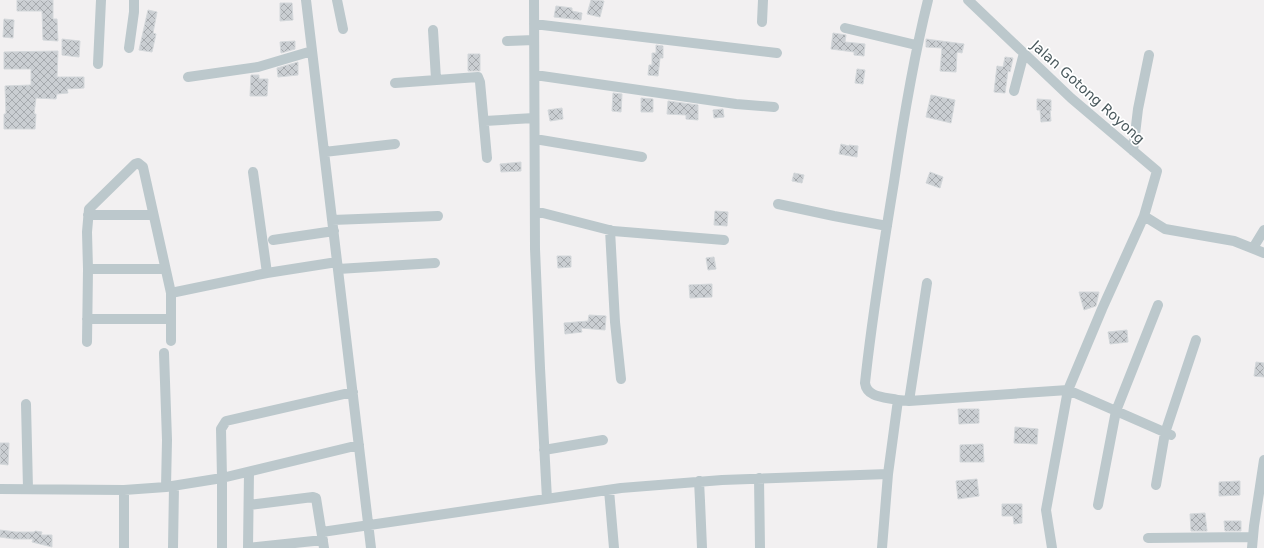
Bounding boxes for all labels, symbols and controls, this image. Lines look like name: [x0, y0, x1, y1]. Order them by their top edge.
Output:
street label: Jalan Gotong Royong: [1027, 36, 1148, 147]

